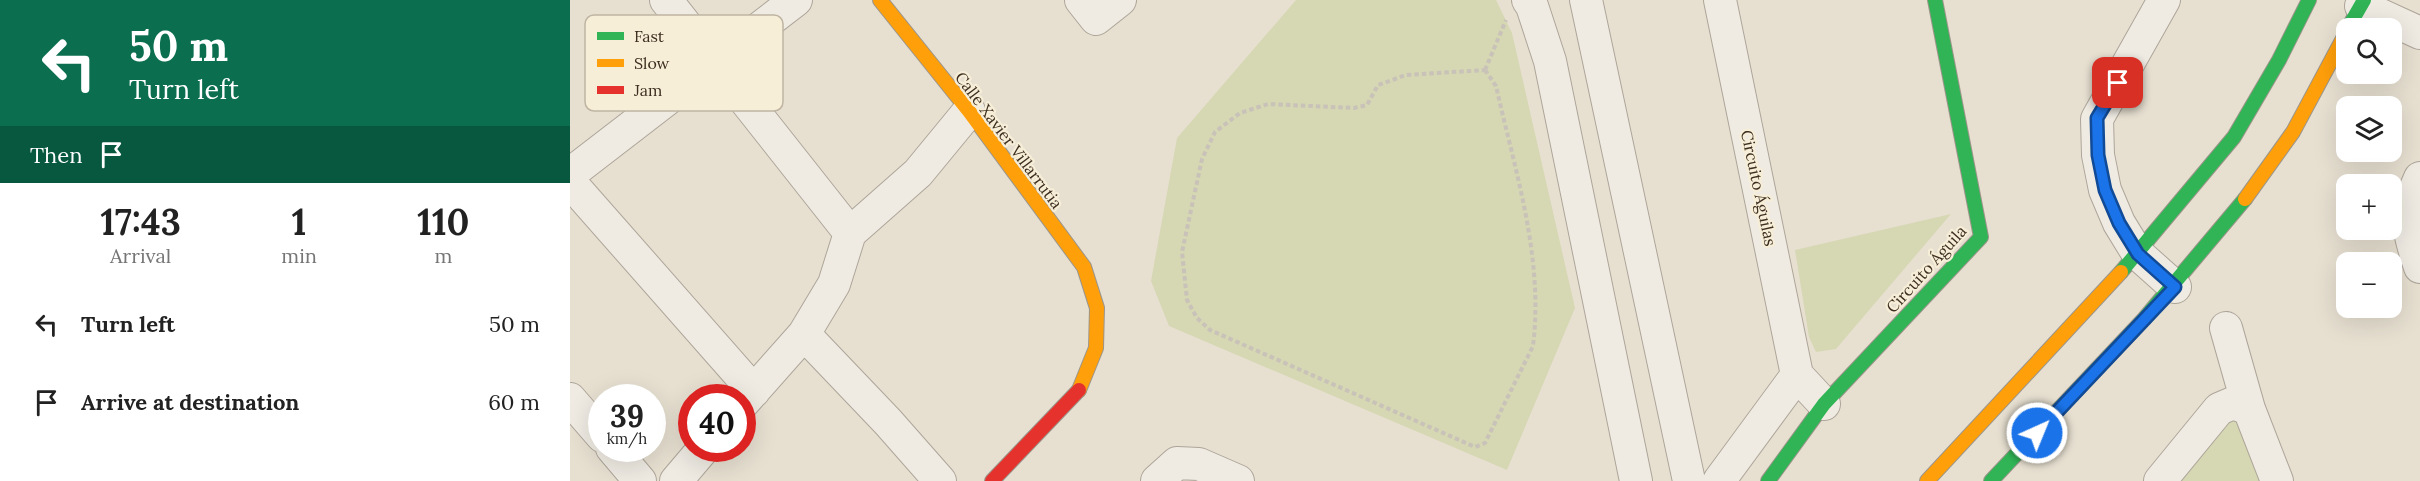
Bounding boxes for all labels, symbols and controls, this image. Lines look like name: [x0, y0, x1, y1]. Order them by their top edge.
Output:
legend: [585, 15, 783, 111]
map controls: [2336, 18, 2402, 318]
button: search: [2336, 18, 2402, 84]
text: 50 m: [129, 19, 228, 73]
icon: left: [30, 24, 108, 102]
text: Fast: [634, 26, 665, 46]
text: Slow: [634, 53, 670, 73]
pin: [2092, 57, 2143, 108]
icon: arrive: [2101, 66, 2134, 99]
street label: Calle Xavier Villarrutia: [951, 68, 1067, 212]
text: Turn left: [129, 72, 239, 106]
text: Jam: [633, 80, 662, 100]
button: layers: [2336, 96, 2402, 162]
street label: Circuito Águilas: [1737, 128, 1781, 248]
icon: arrive: [95, 138, 128, 171]
text: Then: [30, 141, 83, 169]
button: +: [2336, 174, 2402, 240]
text: 17:43: [100, 199, 181, 245]
text: 1: [292, 199, 306, 245]
text: 110: [417, 199, 470, 245]
street label: Circuito Águila: [1882, 221, 1970, 317]
text: Arrival: [110, 243, 171, 268]
text: min: [281, 243, 317, 268]
text: m: [434, 243, 452, 268]
button: −: [2336, 252, 2402, 318]
icon: left: [30, 308, 63, 341]
text: Turn left: [81, 310, 175, 338]
text: 50 m: [489, 310, 540, 338]
speed limit sign: 40: [678, 384, 756, 462]
icon: arrive: [30, 386, 63, 419]
text: Arrive at destination: [81, 388, 299, 416]
text: 60 m: [488, 388, 540, 416]
text: 39: [610, 397, 644, 435]
position arrow: [2005, 401, 2069, 465]
text: km/h: [607, 429, 647, 448]

